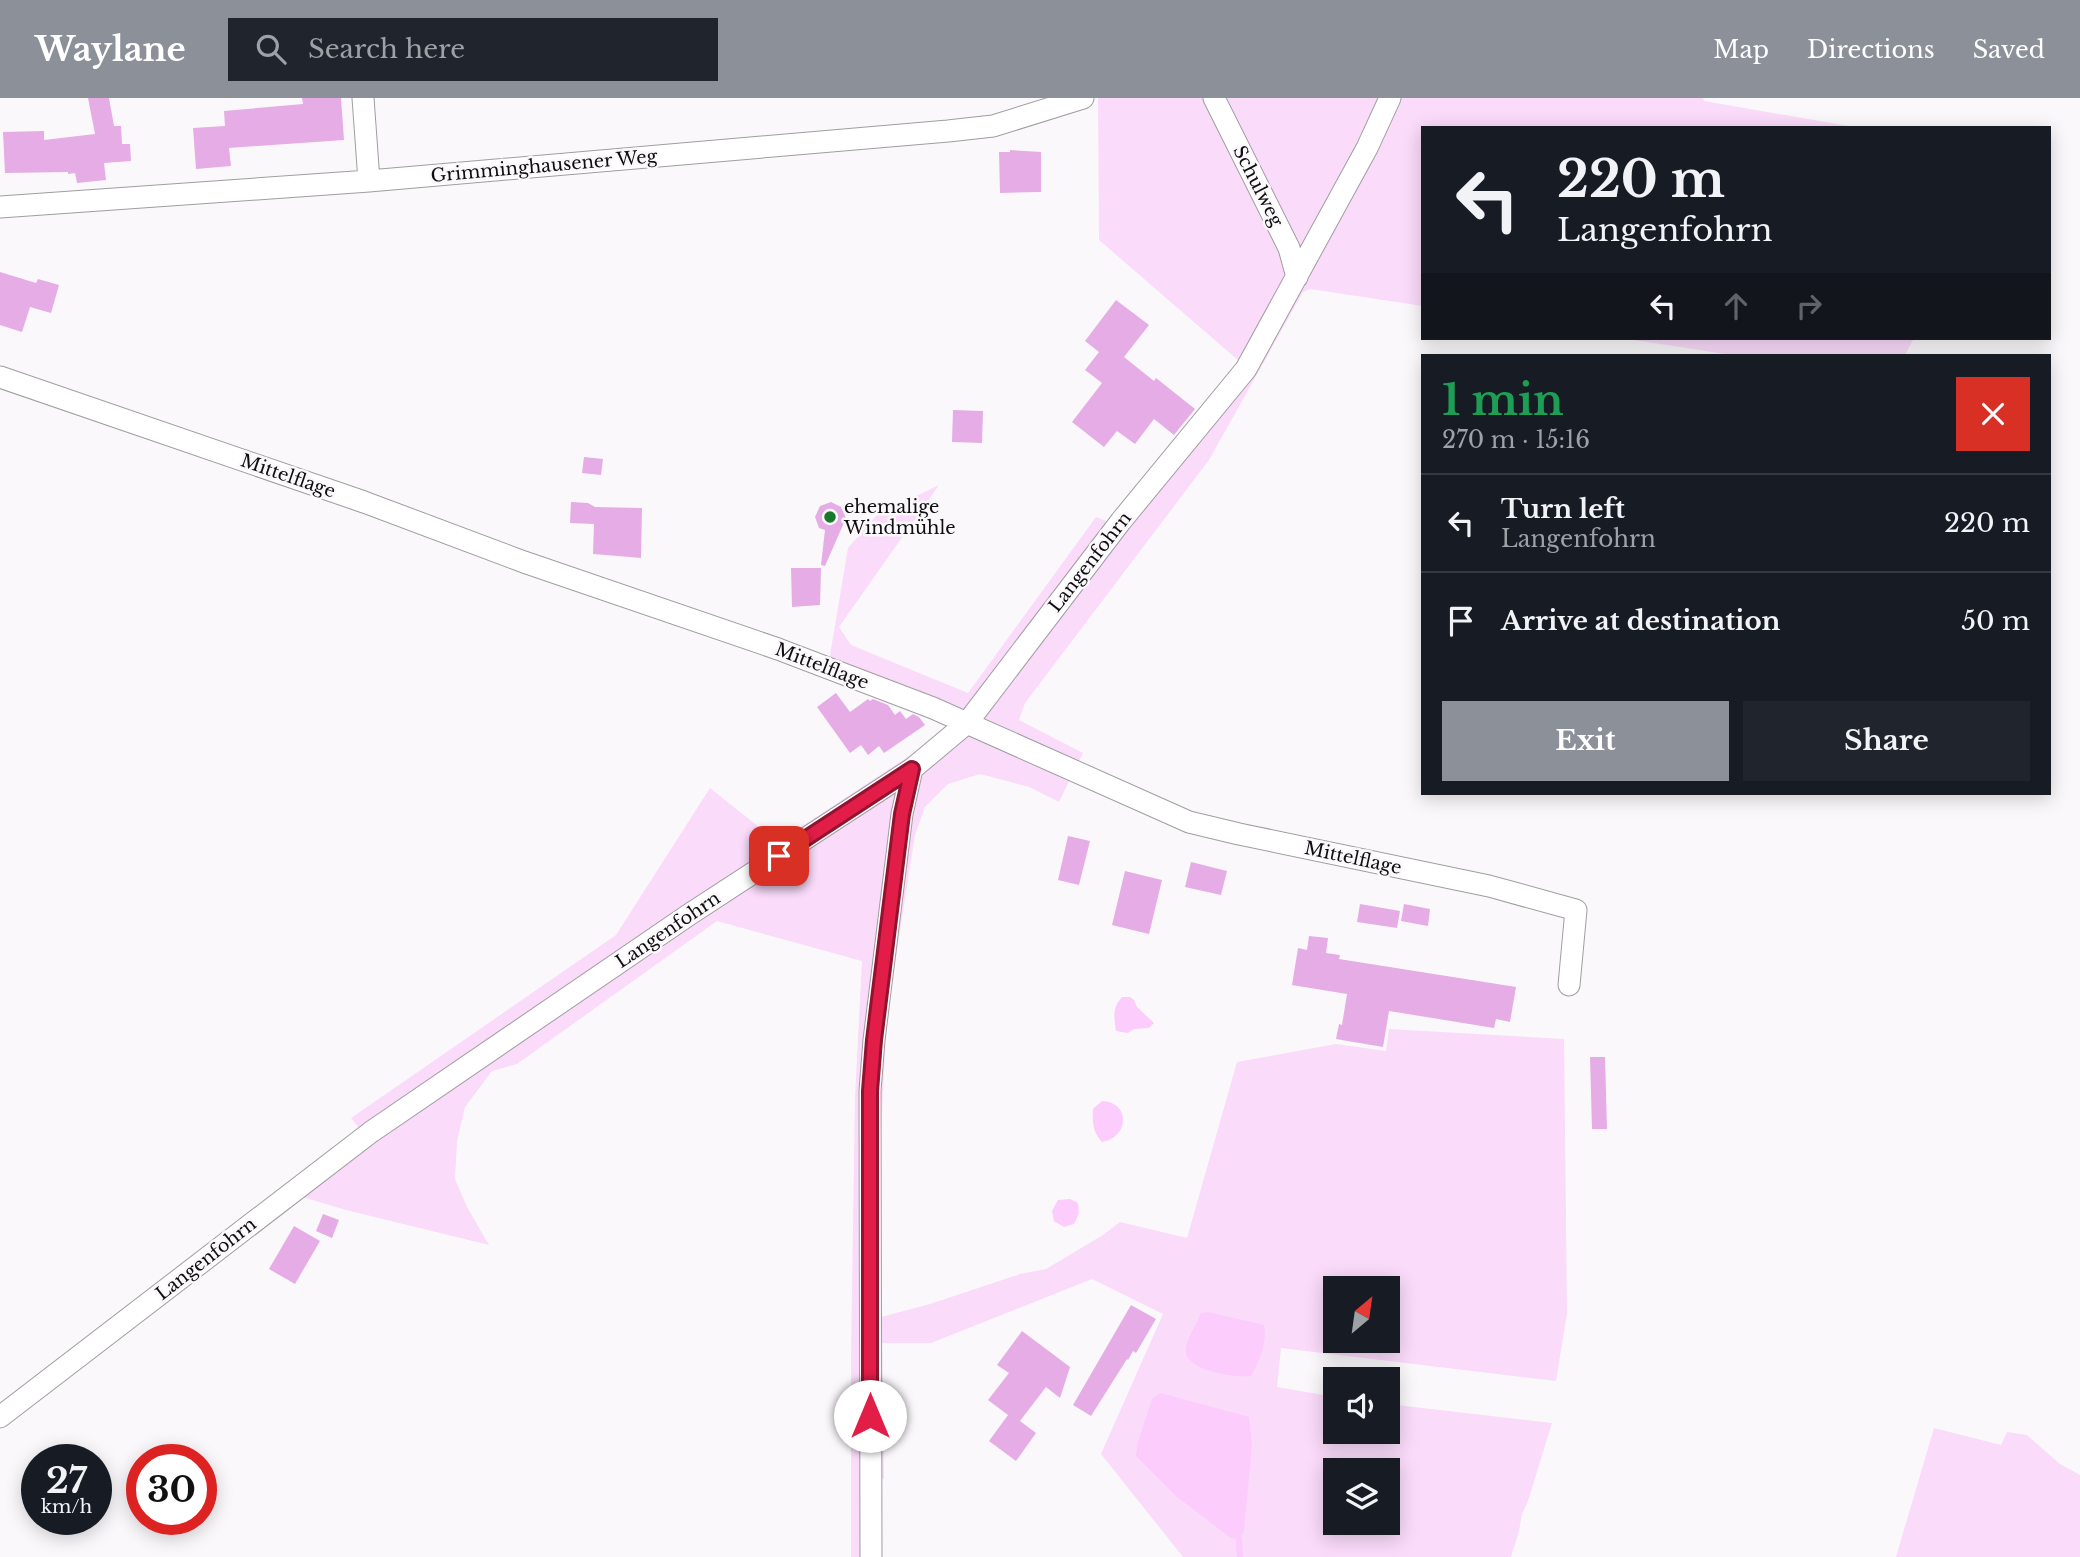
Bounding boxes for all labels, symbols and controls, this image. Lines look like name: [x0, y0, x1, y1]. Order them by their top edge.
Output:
search box: [228, 18, 718, 81]
text: Waylane: [35, 29, 186, 70]
icon: search: [252, 30, 290, 68]
text: Search here: [308, 33, 465, 65]
text: Map: [1713, 35, 1769, 64]
text: Directions: [1807, 35, 1935, 64]
text: Saved: [1973, 35, 2045, 64]
street label: Schulweg: [1228, 142, 1288, 230]
street label: Grimminghausener Weg: [430, 145, 658, 187]
text: 220 m: [1557, 149, 1725, 210]
icon: left: [1442, 154, 1533, 245]
text: Langenfohrn: [1557, 210, 1773, 250]
icon: left: [1644, 287, 1682, 325]
icon: ahead: [1717, 287, 1755, 325]
icon: right: [1790, 287, 1828, 325]
text: 1 min: [1442, 374, 1564, 426]
button: close: [1956, 377, 2030, 451]
text: 270 m · 15:16: [1442, 426, 1590, 454]
street label: Mittelflage: [238, 450, 338, 502]
text: Turn left: [1501, 493, 1625, 525]
place label: ehemalige Windmühle: [843, 496, 956, 539]
icon: left: [1442, 504, 1480, 542]
street label: Langenfohrn: [1044, 507, 1136, 617]
text: 220 m: [1944, 507, 2030, 539]
marker: ehemalige Windmühle: [822, 509, 838, 525]
text: Langenfohrn: [1501, 525, 1656, 553]
icon: arrive: [1442, 602, 1480, 640]
text: Arrive at destination: [1501, 605, 1781, 637]
text: 50 m: [1961, 605, 2030, 637]
street label: Mittelflage: [772, 638, 872, 694]
button: Exit: [1442, 701, 1729, 781]
button: Share: [1743, 701, 2030, 781]
pin: [749, 826, 809, 886]
icon: arrive: [760, 837, 798, 875]
street label: Mittelflage: [1302, 837, 1404, 879]
street label: Langenfohrn: [612, 887, 724, 973]
street label: Langenfohrn: [151, 1213, 261, 1305]
north arrow: [1323, 1276, 1400, 1353]
map controls: [1323, 1276, 1400, 1535]
button: sound: [1323, 1367, 1400, 1444]
position arrow: [833, 1379, 907, 1453]
speed limit sign: 30: [126, 1444, 217, 1535]
button: layers: [1323, 1458, 1400, 1535]
text: 27: [46, 1459, 87, 1502]
text: km/h: [41, 1496, 92, 1518]

